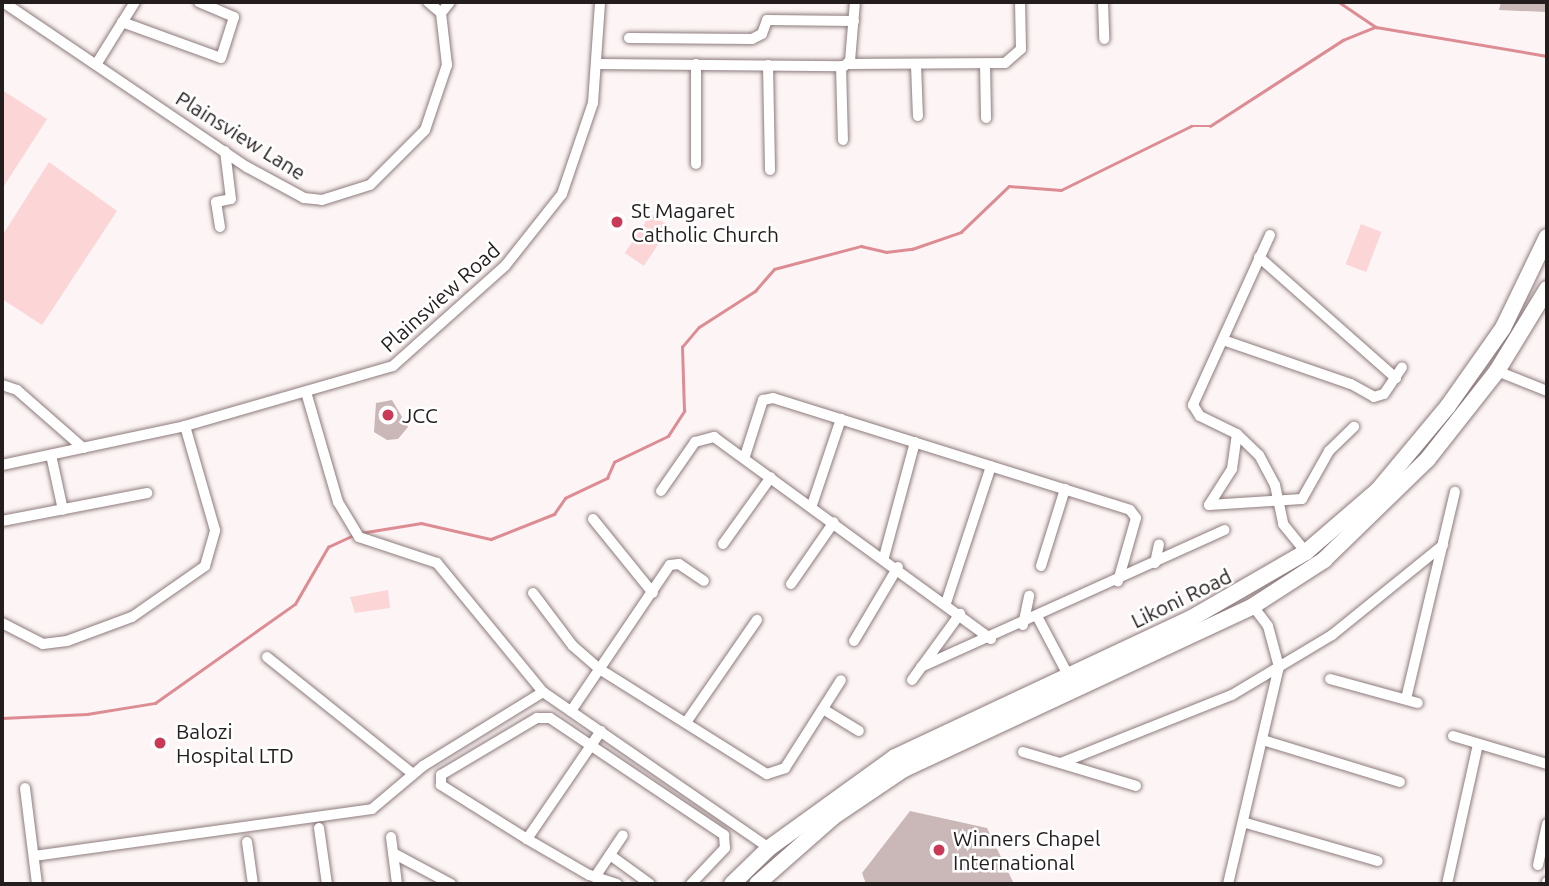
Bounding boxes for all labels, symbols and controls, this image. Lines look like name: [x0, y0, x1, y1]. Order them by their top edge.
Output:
street label: Plainsview Lane: [171, 85, 311, 185]
place label: St Magaret Catholic Church: [631, 197, 779, 247]
marker: St Magaret Catholic Church: [609, 214, 625, 230]
street label: Plainsview Road: [375, 237, 505, 357]
place label: JCC: [402, 402, 438, 428]
marker: JCC: [380, 407, 396, 423]
street label: Likoni Road: [1127, 563, 1235, 633]
place label: Balozi Hospital LTD: [176, 718, 294, 768]
marker: Balozi Hospital LTD: [150, 733, 170, 753]
place label: Winners Chapel International: [953, 825, 1100, 875]
marker: Winners Chapel International: [931, 842, 947, 858]

